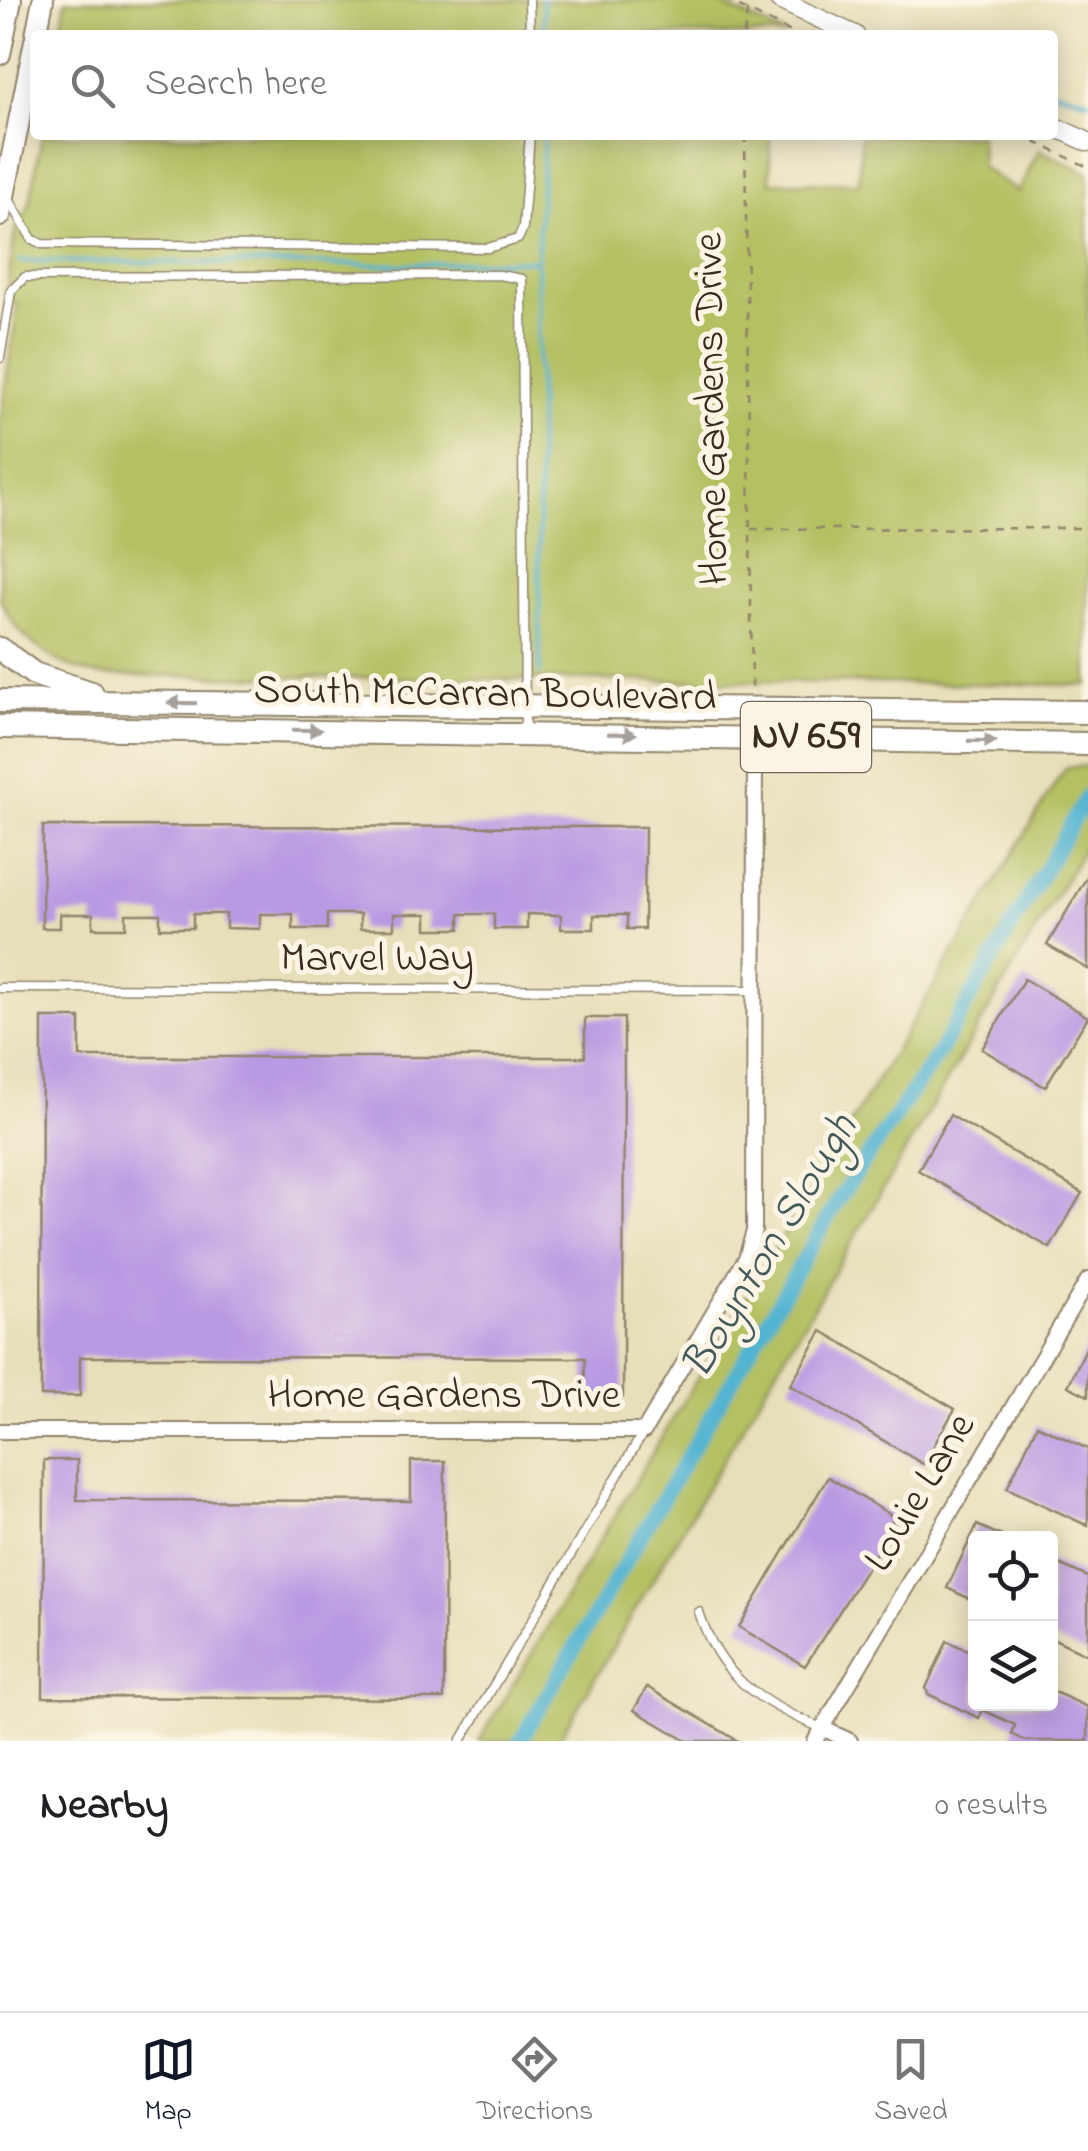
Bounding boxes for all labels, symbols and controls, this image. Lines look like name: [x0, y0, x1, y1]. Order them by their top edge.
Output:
search box: [30, 30, 1058, 140]
text: Search here: [145, 57, 327, 113]
icon: search: [65, 58, 120, 113]
street label: Home Gardens Drive: [679, 232, 747, 586]
street label: South McCarran Boulevard: [253, 660, 717, 730]
one-way arrow: [166, 694, 198, 710]
road number: NV 659: [741, 702, 871, 772]
one-way arrow: [292, 722, 324, 738]
one-way arrow: [607, 726, 639, 742]
one-way arrow: [967, 734, 999, 750]
street label: Marvel Way: [280, 929, 474, 990]
water label: Boynton Slough: [666, 1101, 877, 1392]
street label: Home Gardens Drive: [268, 1366, 621, 1427]
street label: Louie Lane: [850, 1402, 993, 1584]
map controls: [968, 1531, 1058, 1711]
button: locate: [968, 1531, 1058, 1621]
button: layers: [968, 1621, 1058, 1711]
text: Nearby: [40, 1776, 168, 1837]
text: 0 results: [935, 1783, 1048, 1830]
tab: Map: [141, 2032, 196, 2133]
tab: Directions: [477, 2032, 593, 2133]
tab: Saved: [874, 2032, 947, 2133]

